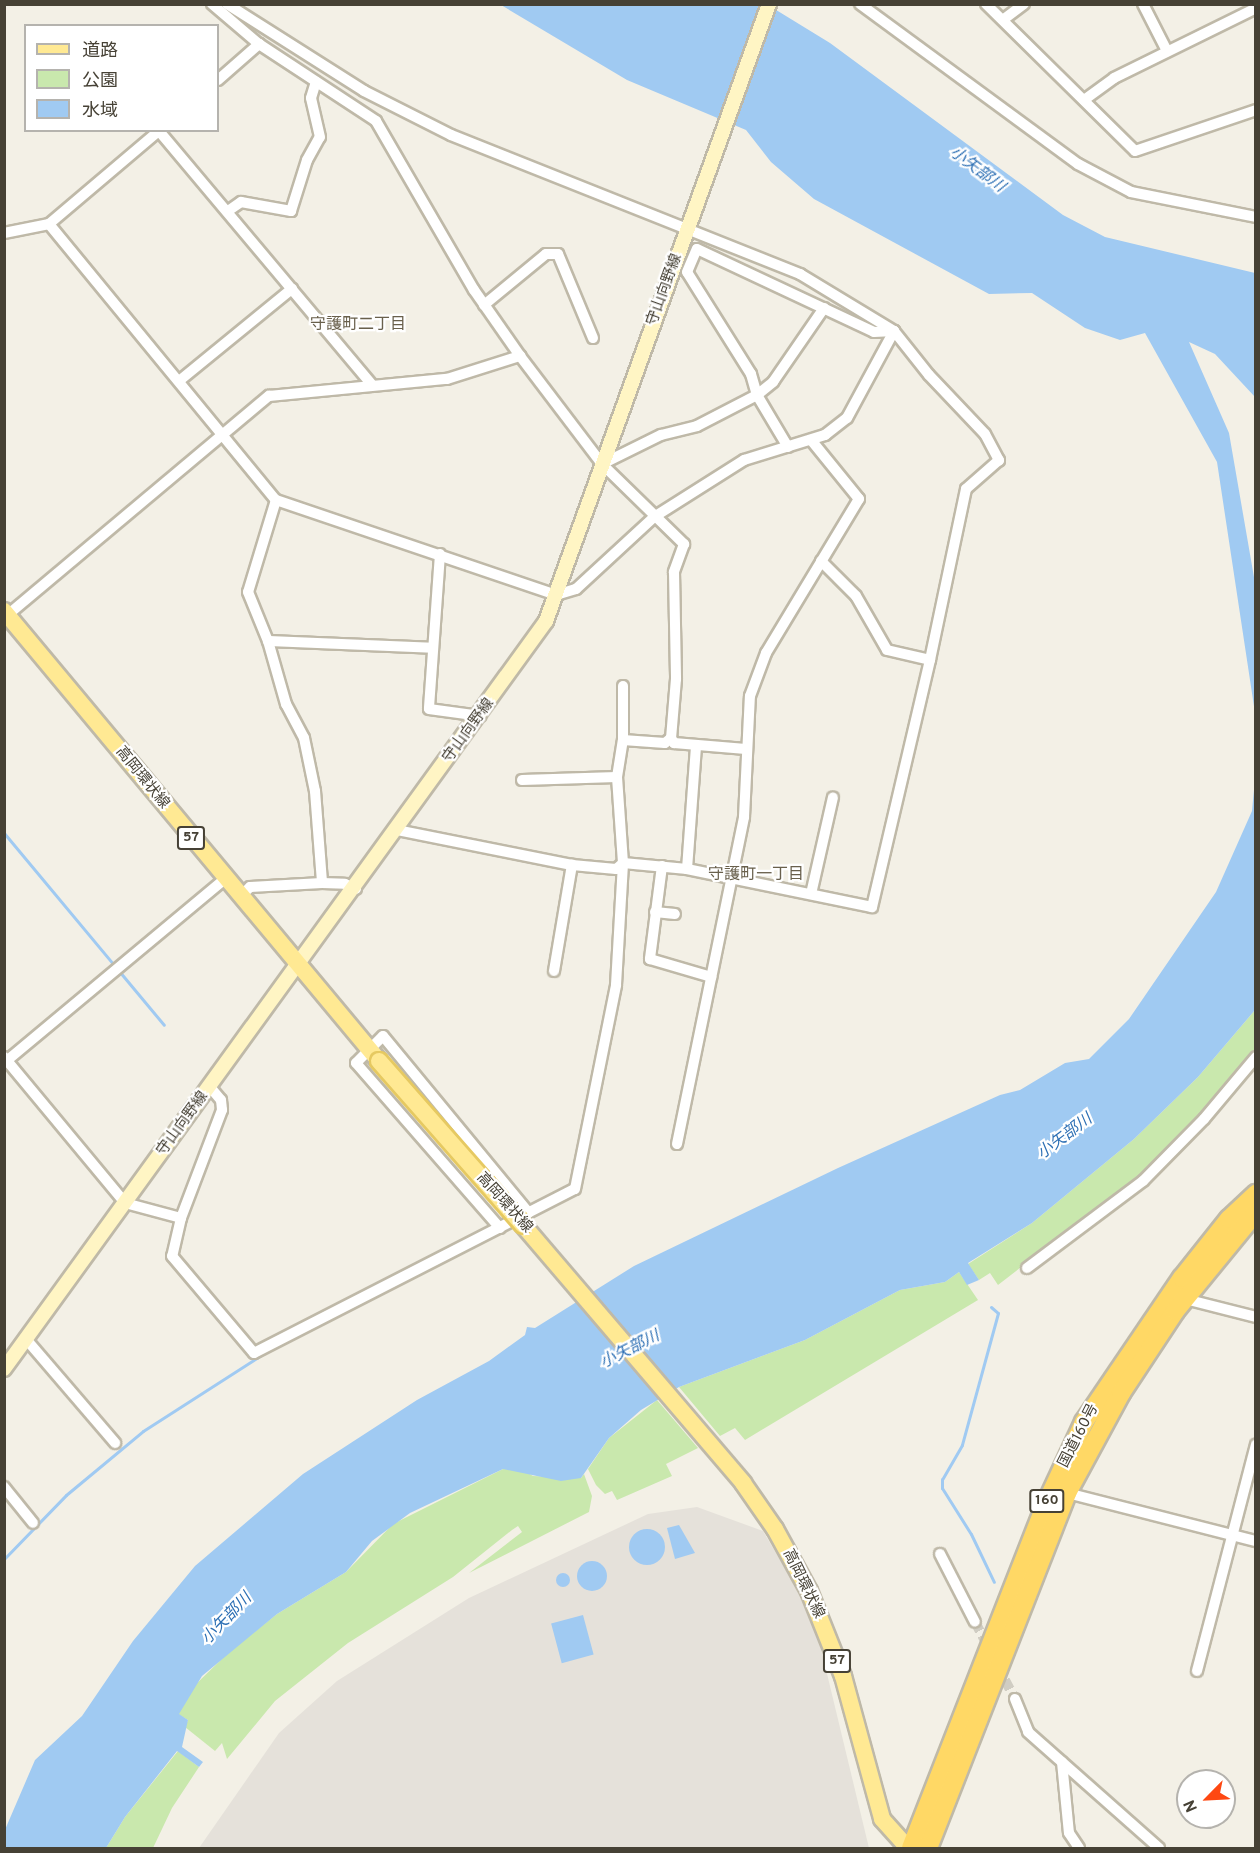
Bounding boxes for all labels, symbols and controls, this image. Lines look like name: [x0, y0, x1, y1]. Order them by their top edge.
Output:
legend: [24, 24, 219, 132]
text: 道路: [82, 40, 118, 63]
text: 公園: [82, 70, 118, 93]
text: 水域: [82, 100, 118, 123]
water label: 小矢部川: [946, 143, 1008, 197]
street label: 守山向野線: [644, 252, 686, 328]
district label: 守護町二丁目: [310, 315, 406, 335]
street label: 守山向野線: [440, 695, 498, 767]
street label: 高岡環状線: [111, 743, 173, 813]
road number: 57: [176, 827, 206, 849]
district label: 守護町一丁目: [708, 865, 804, 885]
street label: 守山向野線: [154, 1088, 212, 1160]
water label: 小矢部川: [1034, 1110, 1096, 1164]
street label: 高岡環状線: [472, 1169, 536, 1237]
water label: 小矢部川: [597, 1327, 663, 1373]
street label: 国道160号: [1055, 1401, 1103, 1471]
road number: 160: [1029, 1490, 1065, 1512]
street label: 高岡環状線: [778, 1546, 828, 1622]
water label: 小矢部川: [198, 1589, 256, 1649]
road number: 57: [822, 1650, 852, 1672]
north arrow: [1176, 1769, 1236, 1829]
text: N: [1180, 1796, 1203, 1815]

